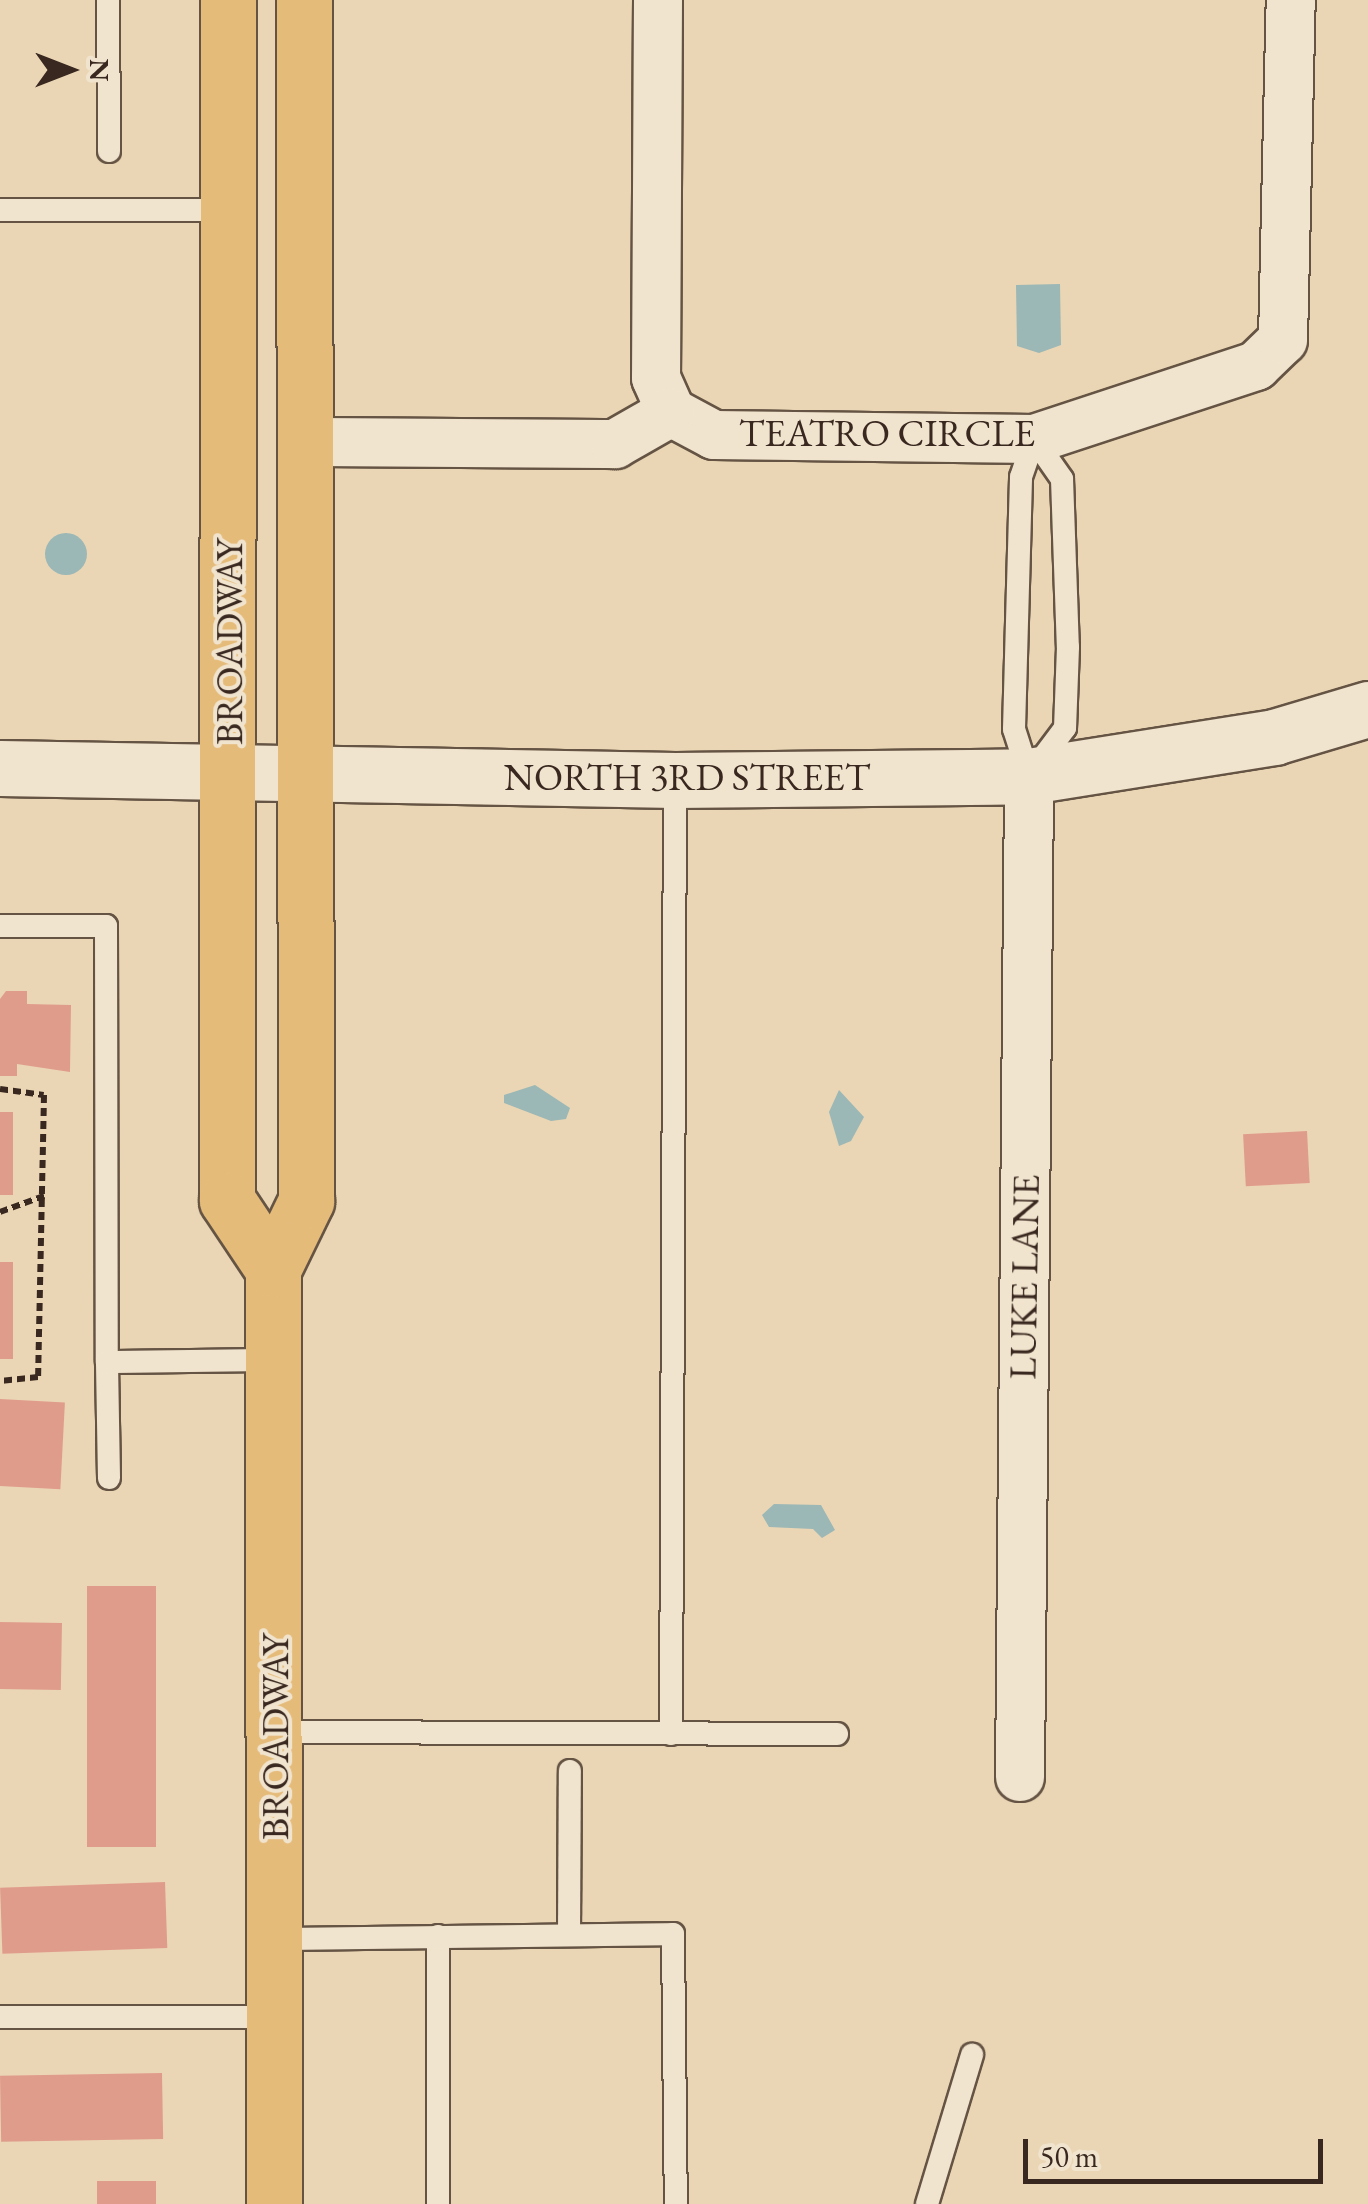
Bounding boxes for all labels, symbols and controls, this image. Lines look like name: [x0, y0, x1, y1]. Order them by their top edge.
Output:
north arrow: [20, 20, 120, 120]
text: N: [82, 59, 118, 81]
street label: TEATRO CIRCLE: [739, 410, 1035, 456]
street label: BROADWAY: [206, 539, 252, 745]
street label: NORTH 3RD STREET: [504, 754, 870, 800]
street label: LUKE LANE: [999, 1174, 1049, 1380]
street label: BROADWAY: [252, 1634, 298, 1840]
scale bar: [1028, 2119, 1328, 2181]
text: 50 m: [1040, 2137, 1098, 2176]

